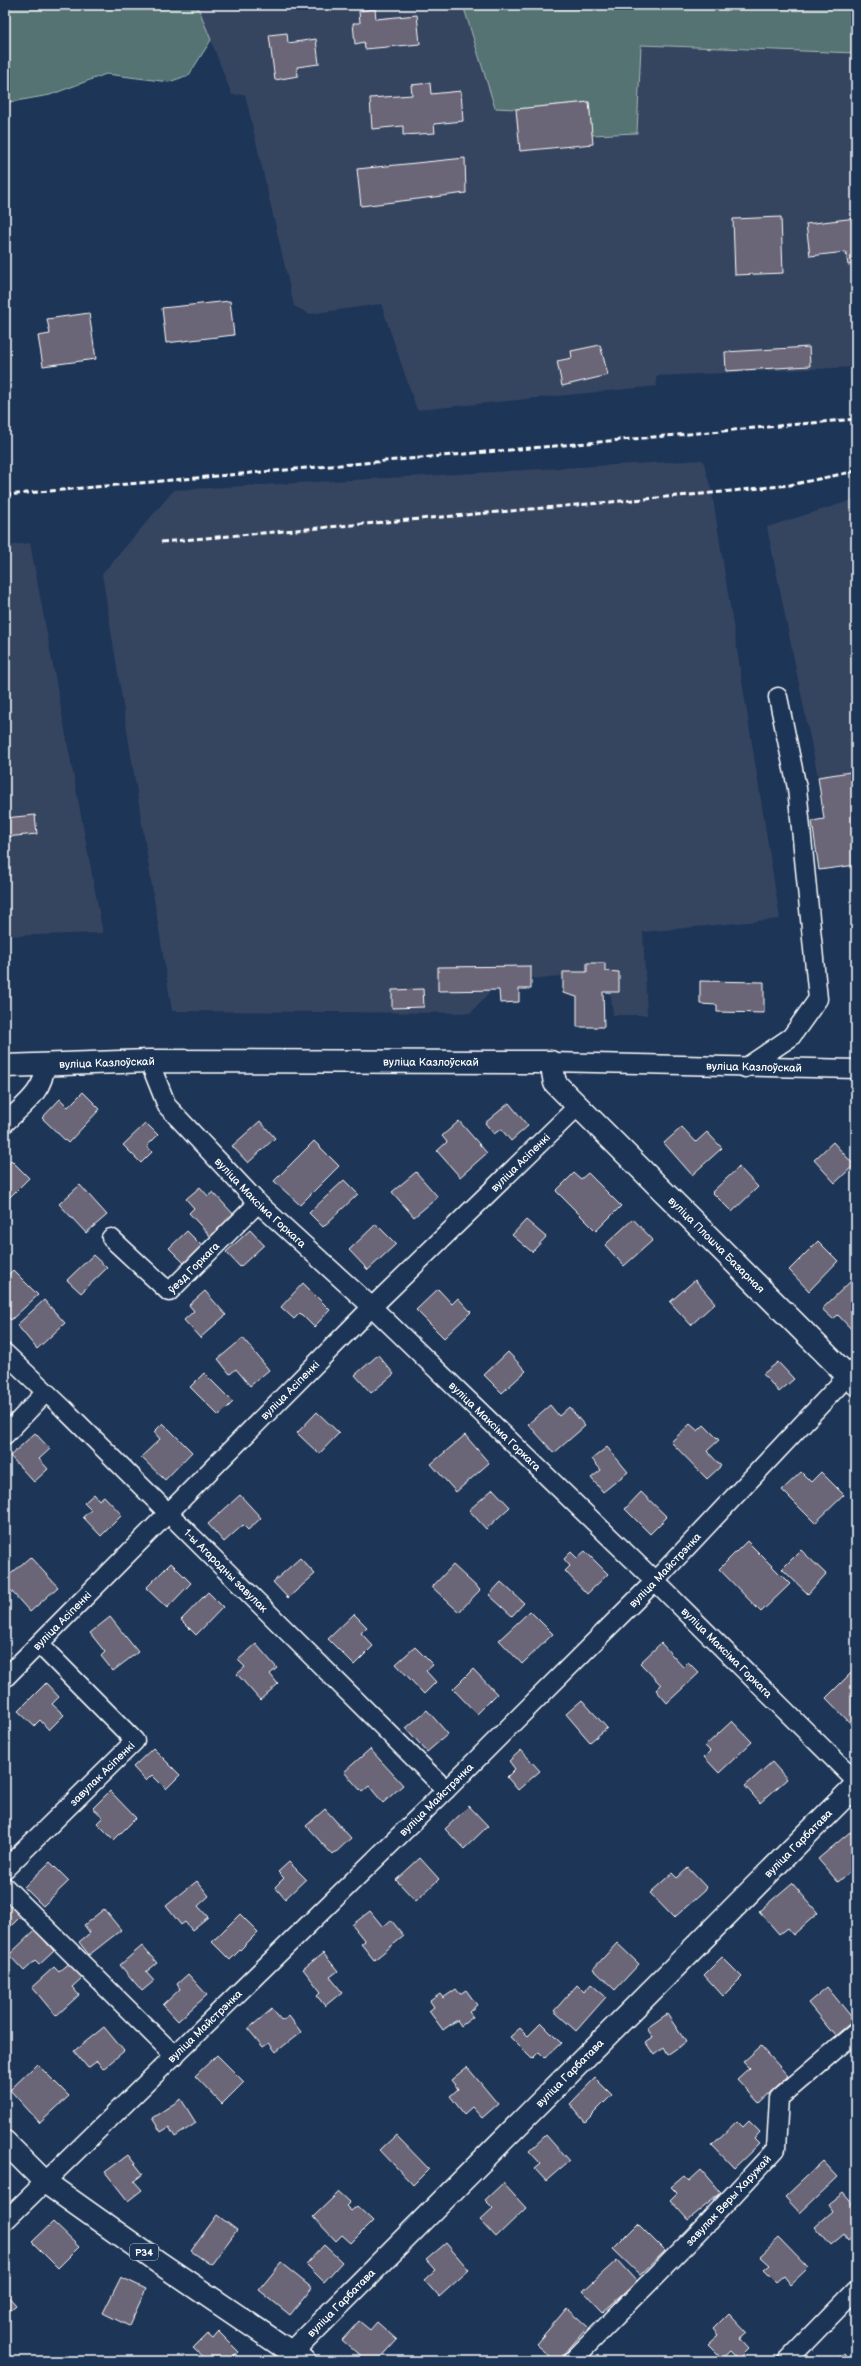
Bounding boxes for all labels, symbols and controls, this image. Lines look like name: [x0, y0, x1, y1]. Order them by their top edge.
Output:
street label: вуліца Казлоўскай: [59, 1055, 155, 1071]
street label: вуліца Казлоўскай: [383, 1056, 479, 1069]
street label: вуліца Казлоўскай: [706, 1060, 802, 1075]
street label: вуліца Асіпенкі: [488, 1131, 553, 1195]
street label: вуліца Максіма Горкага: [212, 1155, 309, 1251]
street label: вуліца Плошча Базарная: [665, 1194, 767, 1296]
street label: ўезд Горкага: [166, 1239, 223, 1296]
street label: вуліца Асіпенкі: [258, 1358, 322, 1423]
street label: вуліца Максіма Горкага: [446, 1379, 544, 1474]
street label: 1-ы Агародны завулак: [181, 1526, 270, 1615]
street label: вуліца Майстрэнка: [626, 1530, 704, 1610]
street label: вуліца Асіпенкі: [30, 1588, 94, 1653]
street label: вуліца Максіма Горкага: [678, 1605, 775, 1701]
street label: завулак Асіпенкі: [67, 1739, 138, 1809]
street label: вуліца Майстрэнка: [397, 1760, 477, 1839]
street label: вуліца Гарбатава: [762, 1806, 835, 1880]
street label: вуліца Майстрэнка: [165, 1987, 245, 2065]
street label: вуліца Гарбатава: [533, 2036, 607, 2110]
street label: завулак Веры Харужай: [683, 2153, 774, 2249]
road number: Р34: [130, 2244, 158, 2260]
street label: вуліца Гарбатава: [305, 2266, 378, 2340]

